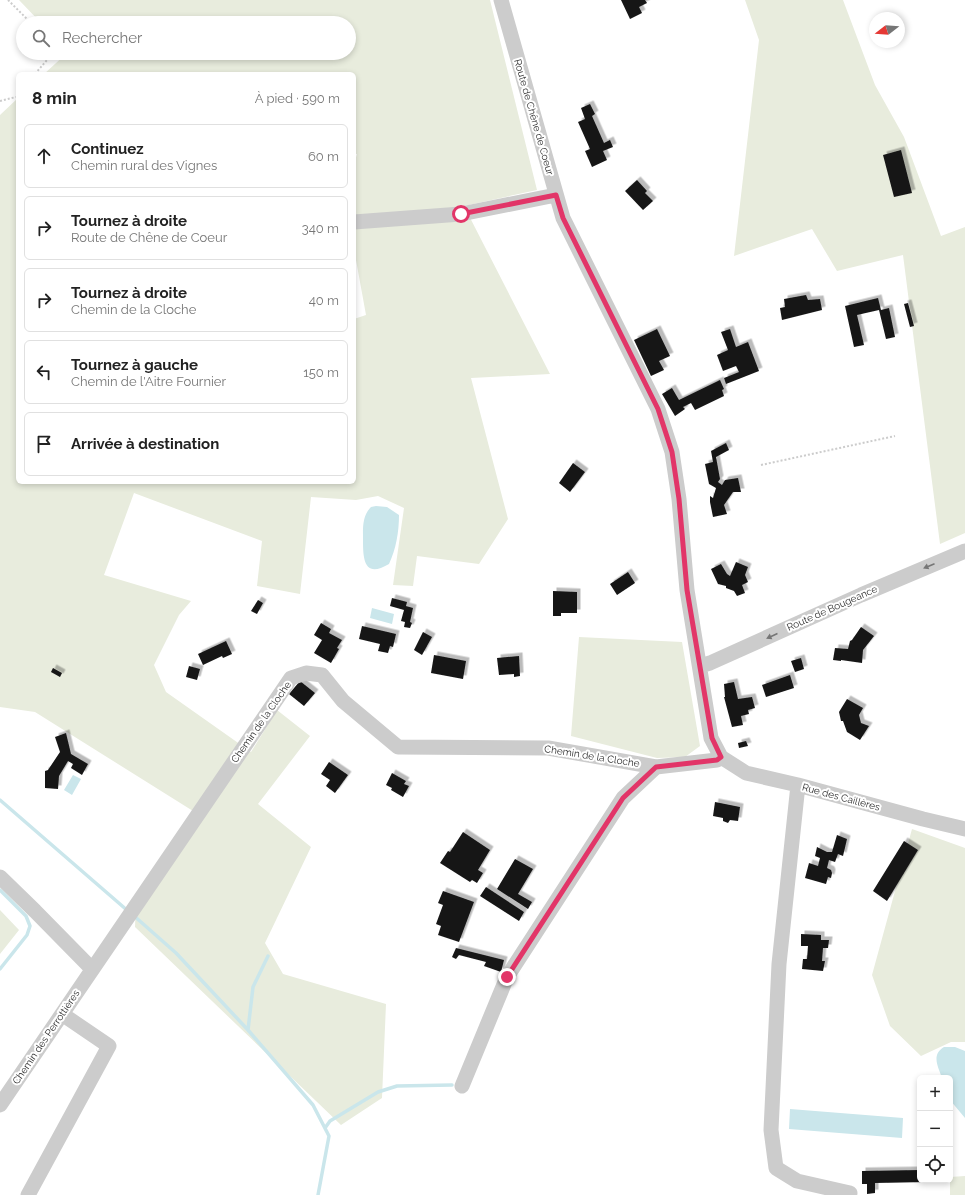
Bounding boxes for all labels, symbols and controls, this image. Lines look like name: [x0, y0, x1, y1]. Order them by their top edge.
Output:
north arrow: [869, 12, 905, 48]
search box: [16, 16, 356, 60]
icon: search: [30, 27, 52, 49]
text: Rechercher: [62, 29, 142, 47]
street label: Route de Chêne de Coeur: [512, 58, 556, 177]
text: 8 min: [32, 88, 77, 108]
text: À pied · 590 m: [255, 91, 340, 106]
text: Continuez: [71, 140, 144, 158]
icon: ahead: [33, 145, 55, 167]
text: 60 m: [308, 149, 339, 164]
text: Chemin rural des Vignes: [71, 158, 217, 173]
route start: [452, 205, 470, 223]
text: Tournez à droite: [71, 212, 187, 230]
icon: right: [33, 217, 55, 239]
text: 340 m: [302, 221, 339, 236]
text: Route de Chêne de Coeur: [71, 230, 227, 245]
text: Tournez à droite: [71, 284, 187, 302]
icon: right: [33, 289, 55, 311]
text: 40 m: [309, 293, 339, 308]
text: Chemin de la Cloche: [71, 302, 196, 317]
text: Tournez à gauche: [71, 356, 198, 374]
icon: left: [33, 361, 55, 383]
text: 150 m: [303, 365, 339, 380]
text: Chemin de l'Aitre Fournier: [71, 374, 226, 389]
icon: arrive: [33, 433, 55, 455]
text: Arrivée à destination: [71, 435, 219, 453]
one-way arrow: [923, 564, 935, 570]
street label: Route de Bougeance: [785, 583, 879, 633]
one-way arrow: [765, 633, 777, 639]
street label: Chemin de la Cloche: [229, 679, 293, 765]
street label: Chemin de la Cloche: [544, 743, 641, 769]
street label: Rue des Caillères: [801, 781, 881, 813]
route end: [498, 968, 516, 986]
street label: Chemin des Perrottières: [10, 988, 82, 1086]
map controls: [917, 1075, 953, 1183]
button: +: [917, 1075, 953, 1111]
button: −: [917, 1111, 953, 1147]
button: locate: [917, 1147, 953, 1183]

